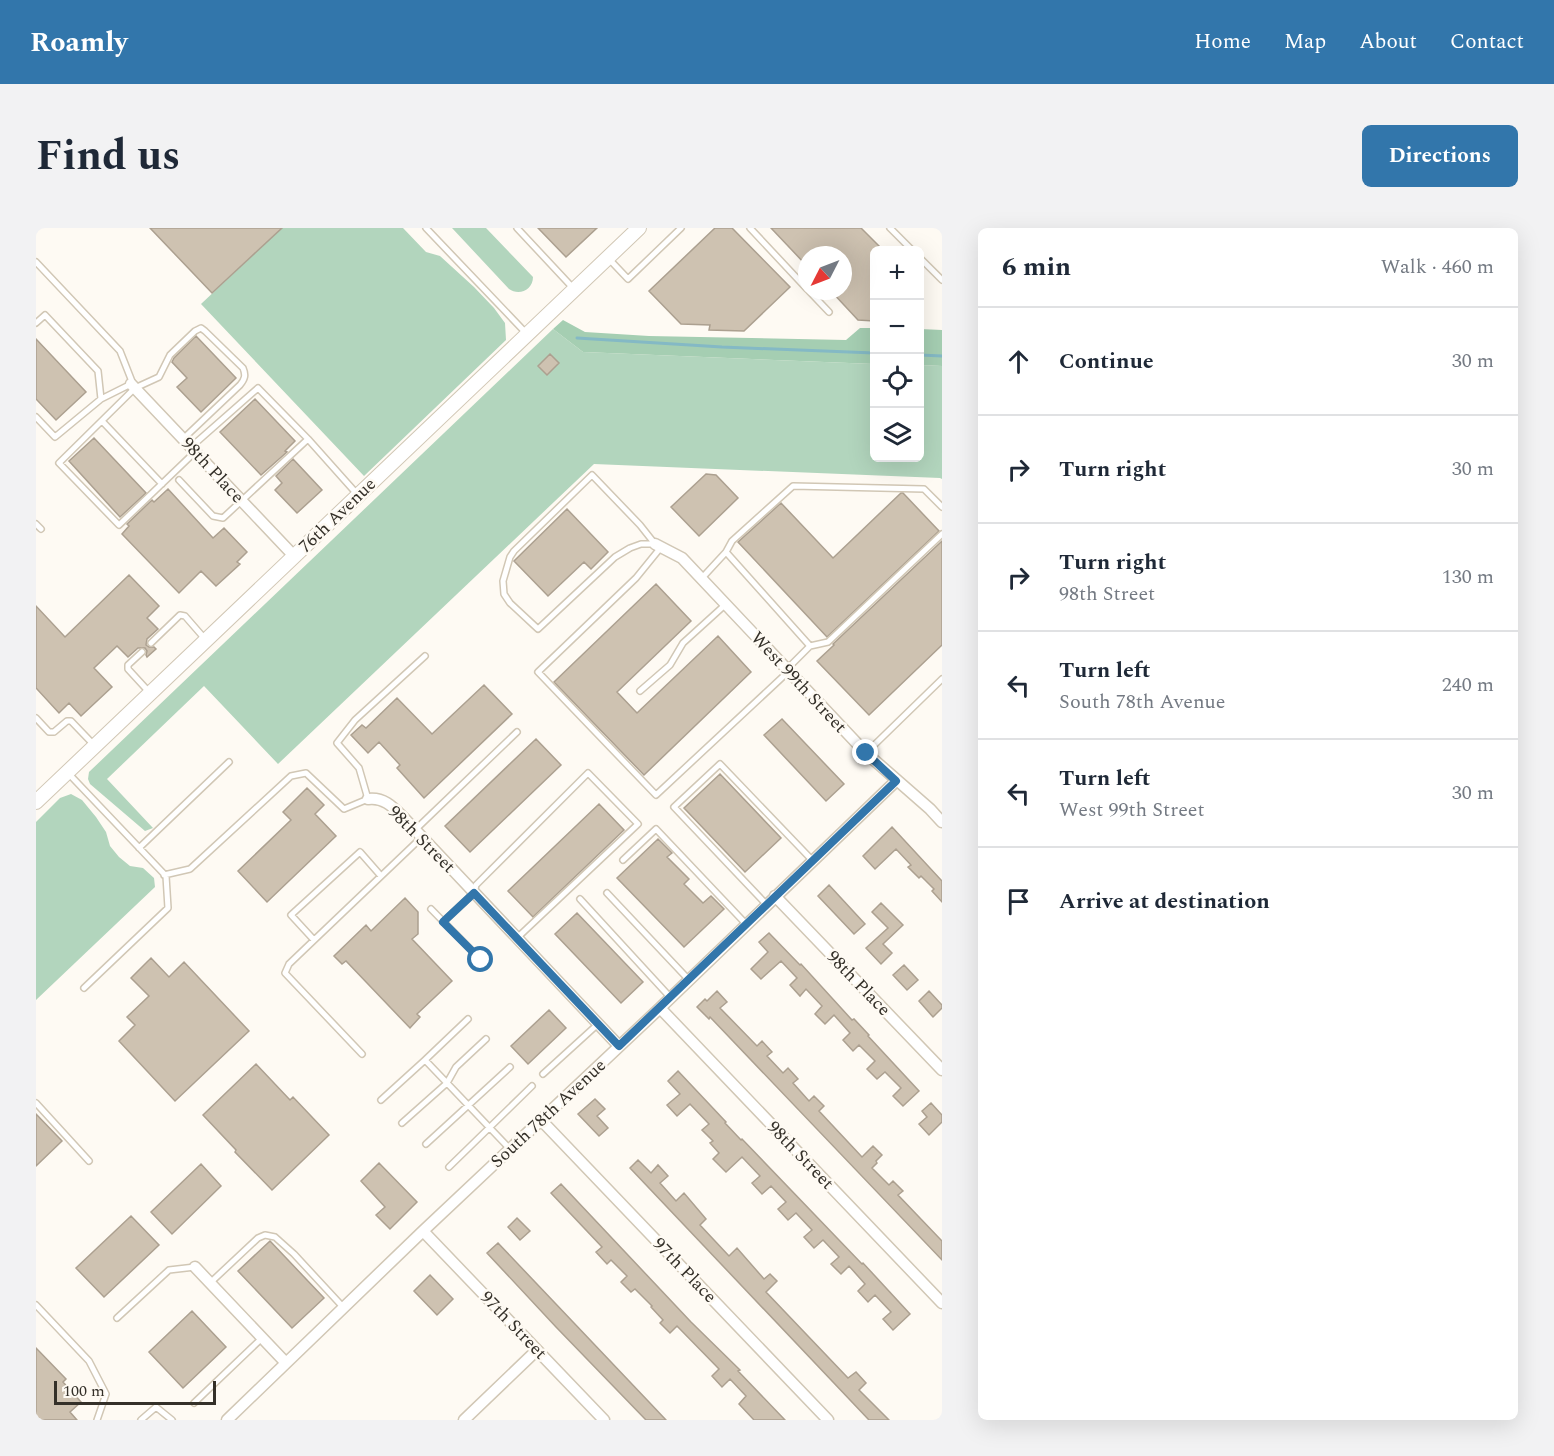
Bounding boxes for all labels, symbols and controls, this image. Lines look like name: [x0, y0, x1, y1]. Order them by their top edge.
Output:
text: Roamly: [30, 21, 128, 64]
text: Home: [1194, 26, 1251, 58]
text: Map: [1284, 26, 1326, 58]
text: About: [1359, 26, 1417, 58]
text: Contact: [1450, 26, 1524, 58]
text: Find us: [36, 125, 180, 188]
button: Directions: [1362, 125, 1518, 187]
north arrow: [798, 246, 852, 300]
map controls: [870, 246, 924, 462]
button: +: [870, 246, 924, 300]
text: 6 min: [1002, 247, 1071, 287]
text: Walk · 460 m: [1381, 252, 1494, 282]
button: −: [870, 300, 924, 354]
icon: ahead: [1002, 345, 1035, 378]
text: Continue: [1059, 345, 1154, 378]
text: 30 m: [1452, 346, 1494, 376]
button: locate: [870, 354, 924, 408]
button: layers: [870, 408, 924, 462]
street label: 98th Place: [175, 431, 251, 510]
icon: right: [1002, 453, 1035, 486]
text: Turn right: [1059, 453, 1166, 486]
text: 30 m: [1452, 454, 1494, 484]
street label: 76th Avenue: [292, 471, 382, 559]
text: Turn right: [1059, 546, 1166, 579]
icon: right: [1002, 561, 1035, 594]
text: 130 m: [1442, 562, 1494, 592]
text: 98th Street: [1059, 579, 1155, 609]
street label: West 99th Street: [744, 625, 853, 739]
text: Turn left: [1059, 654, 1151, 687]
icon: left: [1002, 669, 1035, 702]
text: 240 m: [1442, 670, 1494, 700]
text: South 78th Avenue: [1059, 687, 1226, 717]
route end: [852, 739, 878, 765]
text: Turn left: [1059, 762, 1151, 795]
icon: left: [1002, 777, 1035, 810]
text: 30 m: [1452, 778, 1494, 808]
text: West 99th Street: [1059, 795, 1205, 825]
street label: 98th Street: [381, 799, 462, 880]
icon: arrive: [1002, 885, 1035, 918]
text: Arrive at destination: [1059, 885, 1270, 918]
street label: 98th Place: [820, 944, 897, 1022]
route start: [467, 946, 493, 972]
street label: South 78th Avenue: [484, 1052, 612, 1174]
street label: 98th Street: [761, 1115, 840, 1196]
street label: 97th Place: [646, 1231, 723, 1309]
street label: 97th Street: [474, 1285, 553, 1366]
scale bar: [54, 1378, 216, 1406]
text: 100 m: [63, 1379, 105, 1403]

